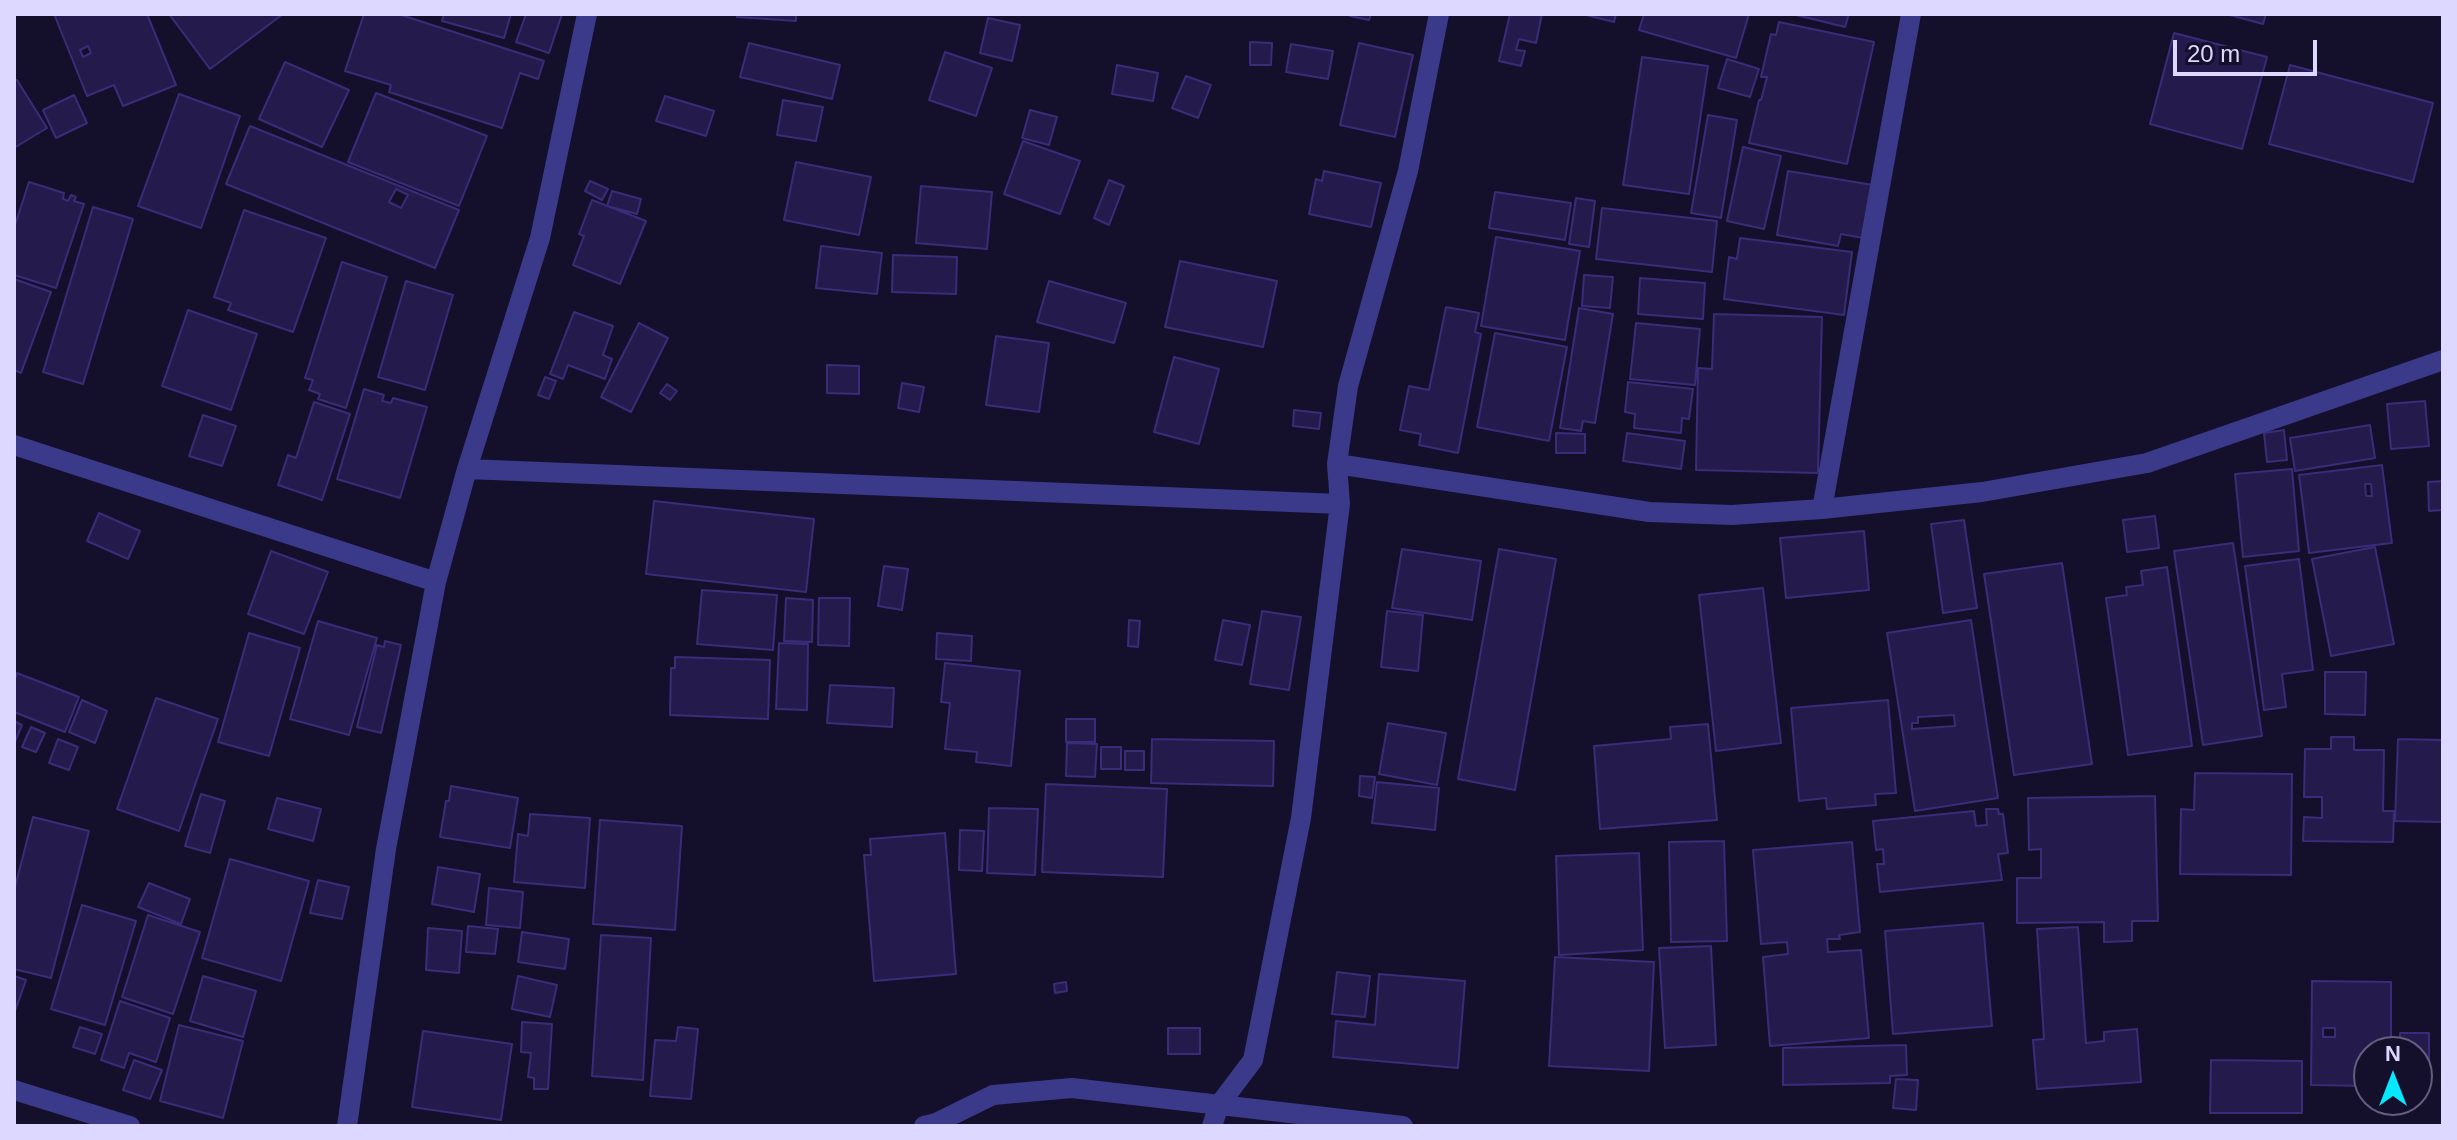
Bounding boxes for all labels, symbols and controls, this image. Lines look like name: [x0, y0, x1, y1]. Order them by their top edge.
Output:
scale bar: [2177, 24, 2321, 74]
text: 20 m: [2187, 40, 2240, 67]
north arrow: [2353, 1036, 2433, 1116]
text: N: [2385, 1041, 2401, 1066]

